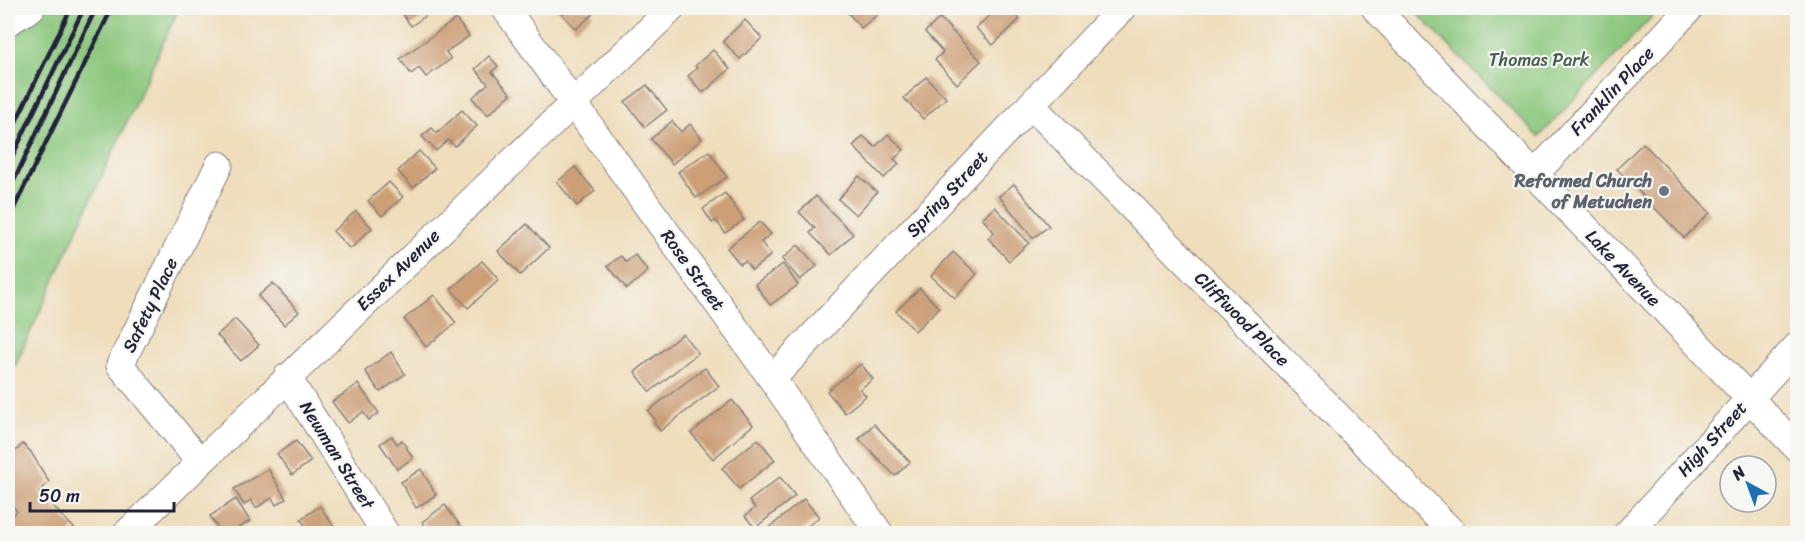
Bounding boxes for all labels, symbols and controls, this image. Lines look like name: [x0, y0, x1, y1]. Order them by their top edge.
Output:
street label: Franklin Place: [1562, 39, 1662, 143]
park label: Thomas Park: [1489, 44, 1590, 76]
street label: Spring Street: [898, 143, 996, 245]
place label: Reformed Church of Metuchen: [1514, 165, 1653, 218]
marker: Reformed Church of Metuchen: [1657, 184, 1671, 198]
street label: Essex Avenue: [348, 221, 448, 319]
street label: Rose Street: [652, 222, 734, 318]
street label: Lake Avenue: [1577, 222, 1669, 314]
street label: Safety Place: [113, 252, 187, 358]
street label: Cliffwood Place: [1186, 263, 1298, 375]
street label: Newman Street: [291, 394, 384, 516]
street label: High Street: [1669, 394, 1755, 484]
north arrow: [1718, 454, 1778, 514]
text: N: [1724, 458, 1753, 488]
scale bar: [30, 475, 174, 513]
text: 50 m: [39, 480, 80, 512]

